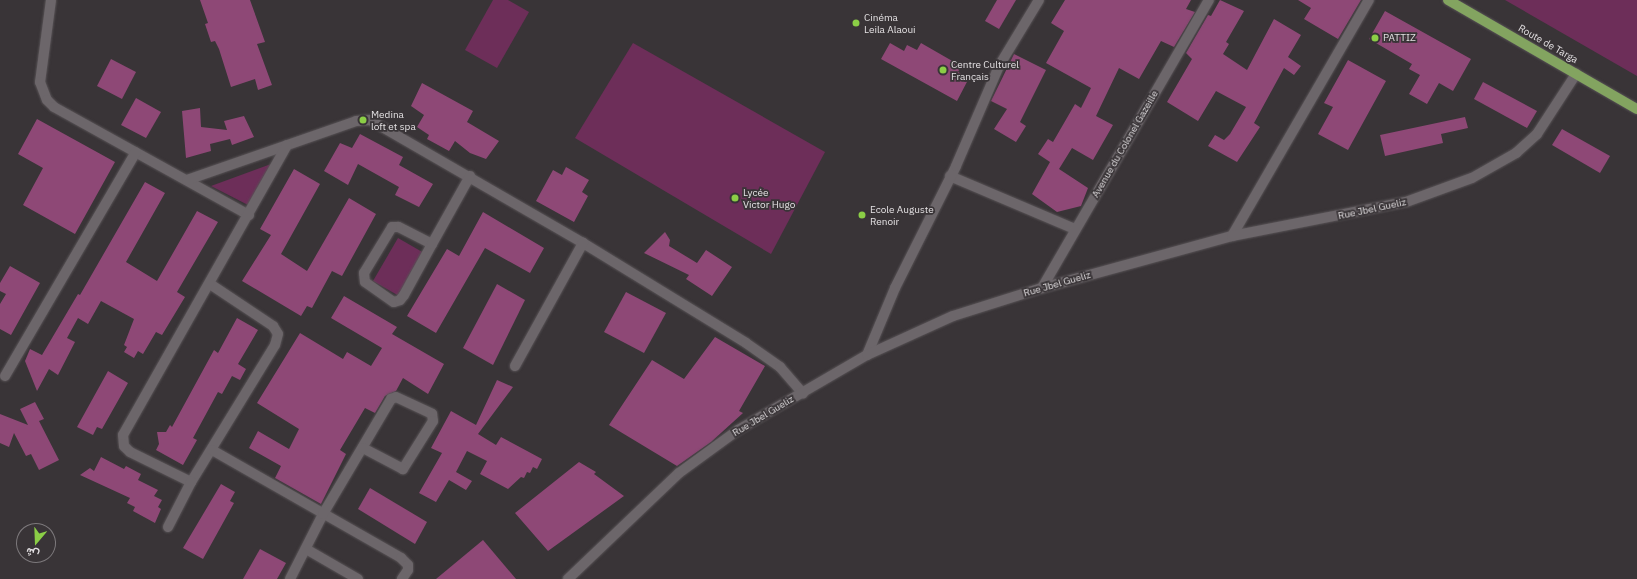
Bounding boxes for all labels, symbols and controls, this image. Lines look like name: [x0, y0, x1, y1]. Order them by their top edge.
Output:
place label: Cinéma Leila Alaoui: [864, 11, 916, 34]
marker: Cinéma Leila Alaoui: [851, 18, 861, 28]
street label: Route de Targa: [1516, 22, 1580, 66]
place label: PATTIZ: [1383, 32, 1416, 44]
marker: PATTIZ: [1370, 33, 1380, 43]
place label: Centre Culturel Français: [951, 58, 1019, 82]
marker: Centre Culturel Français: [938, 65, 948, 75]
street label: Avenue du Colonel Gazeille: [1089, 88, 1161, 200]
place label: Medina loft et spa: [371, 108, 416, 132]
marker: Medina loft et spa: [358, 115, 368, 125]
place label: Lycée Victor Hugo: [743, 186, 795, 210]
marker: Lycée Victor Hugo: [730, 193, 740, 203]
street label: Rue Jbel Gueliz: [1337, 196, 1407, 222]
place label: Ecole Auguste Renoir: [870, 203, 934, 226]
marker: Ecole Auguste Renoir: [857, 210, 867, 220]
street label: Rue Jbel Gueliz: [1022, 269, 1092, 299]
street label: Rue Jbel Gueliz: [730, 393, 796, 439]
north arrow: [16, 523, 56, 563]
text: ش: [24, 545, 41, 562]

